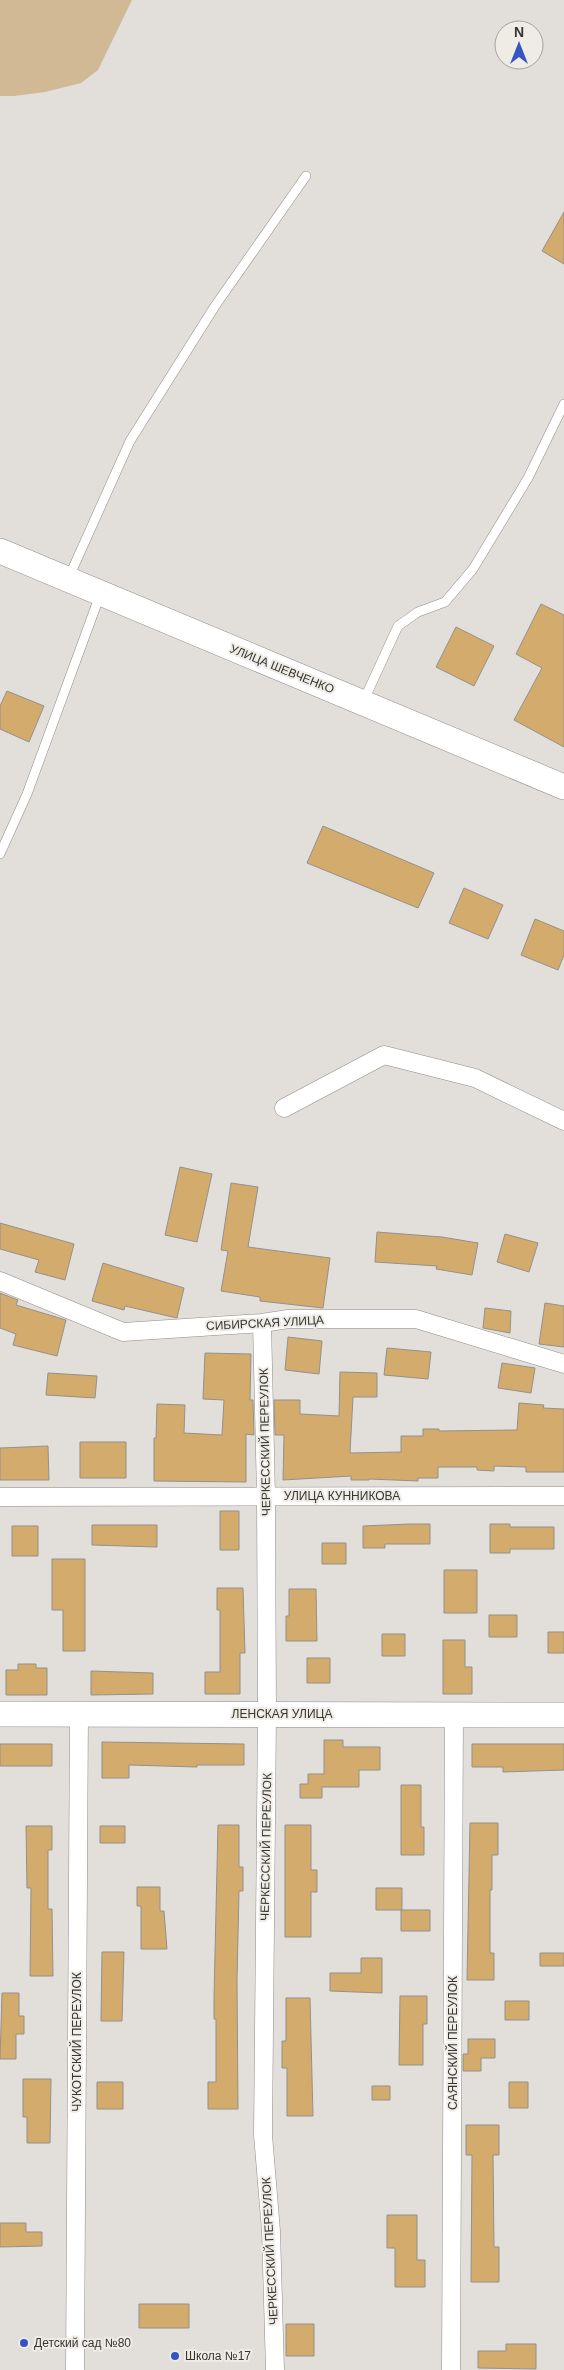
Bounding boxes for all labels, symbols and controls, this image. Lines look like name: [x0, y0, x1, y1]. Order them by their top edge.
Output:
north arrow: [494, 20, 544, 70]
text: N: [514, 24, 524, 40]
street label: УЛИЦА ШЕВЧЕНКО: [228, 642, 336, 696]
street label: СИБИРСКАЯ УЛИЦА: [206, 1313, 324, 1333]
street label: ЧЕРКЕССКИЙ ПЕРЕУЛОК: [256, 1368, 273, 1516]
street label: УЛИЦА КУННИКОВА: [284, 1489, 400, 1503]
street label: ЛЕНСКАЯ УЛИЦА: [232, 1707, 332, 1721]
street label: ЧЕРКЕССКИЙ ПЕРЕУЛОК: [257, 1773, 274, 1921]
street label: ЧУКОТСКИЙ ПЕРЕУЛОК: [69, 1972, 84, 2112]
street label: САЯНСКИЙ ПЕРЕУЛОК: [445, 1976, 460, 2110]
street label: ЧЕРКЕССКИЙ ПЕРЕУЛОК: [258, 2177, 281, 2325]
place label: Детский сад №80: [34, 2336, 131, 2350]
marker: Детский сад №80: [18, 2337, 30, 2349]
place label: Школа №17: [185, 2349, 251, 2363]
marker: Школа №17: [169, 2350, 181, 2362]

